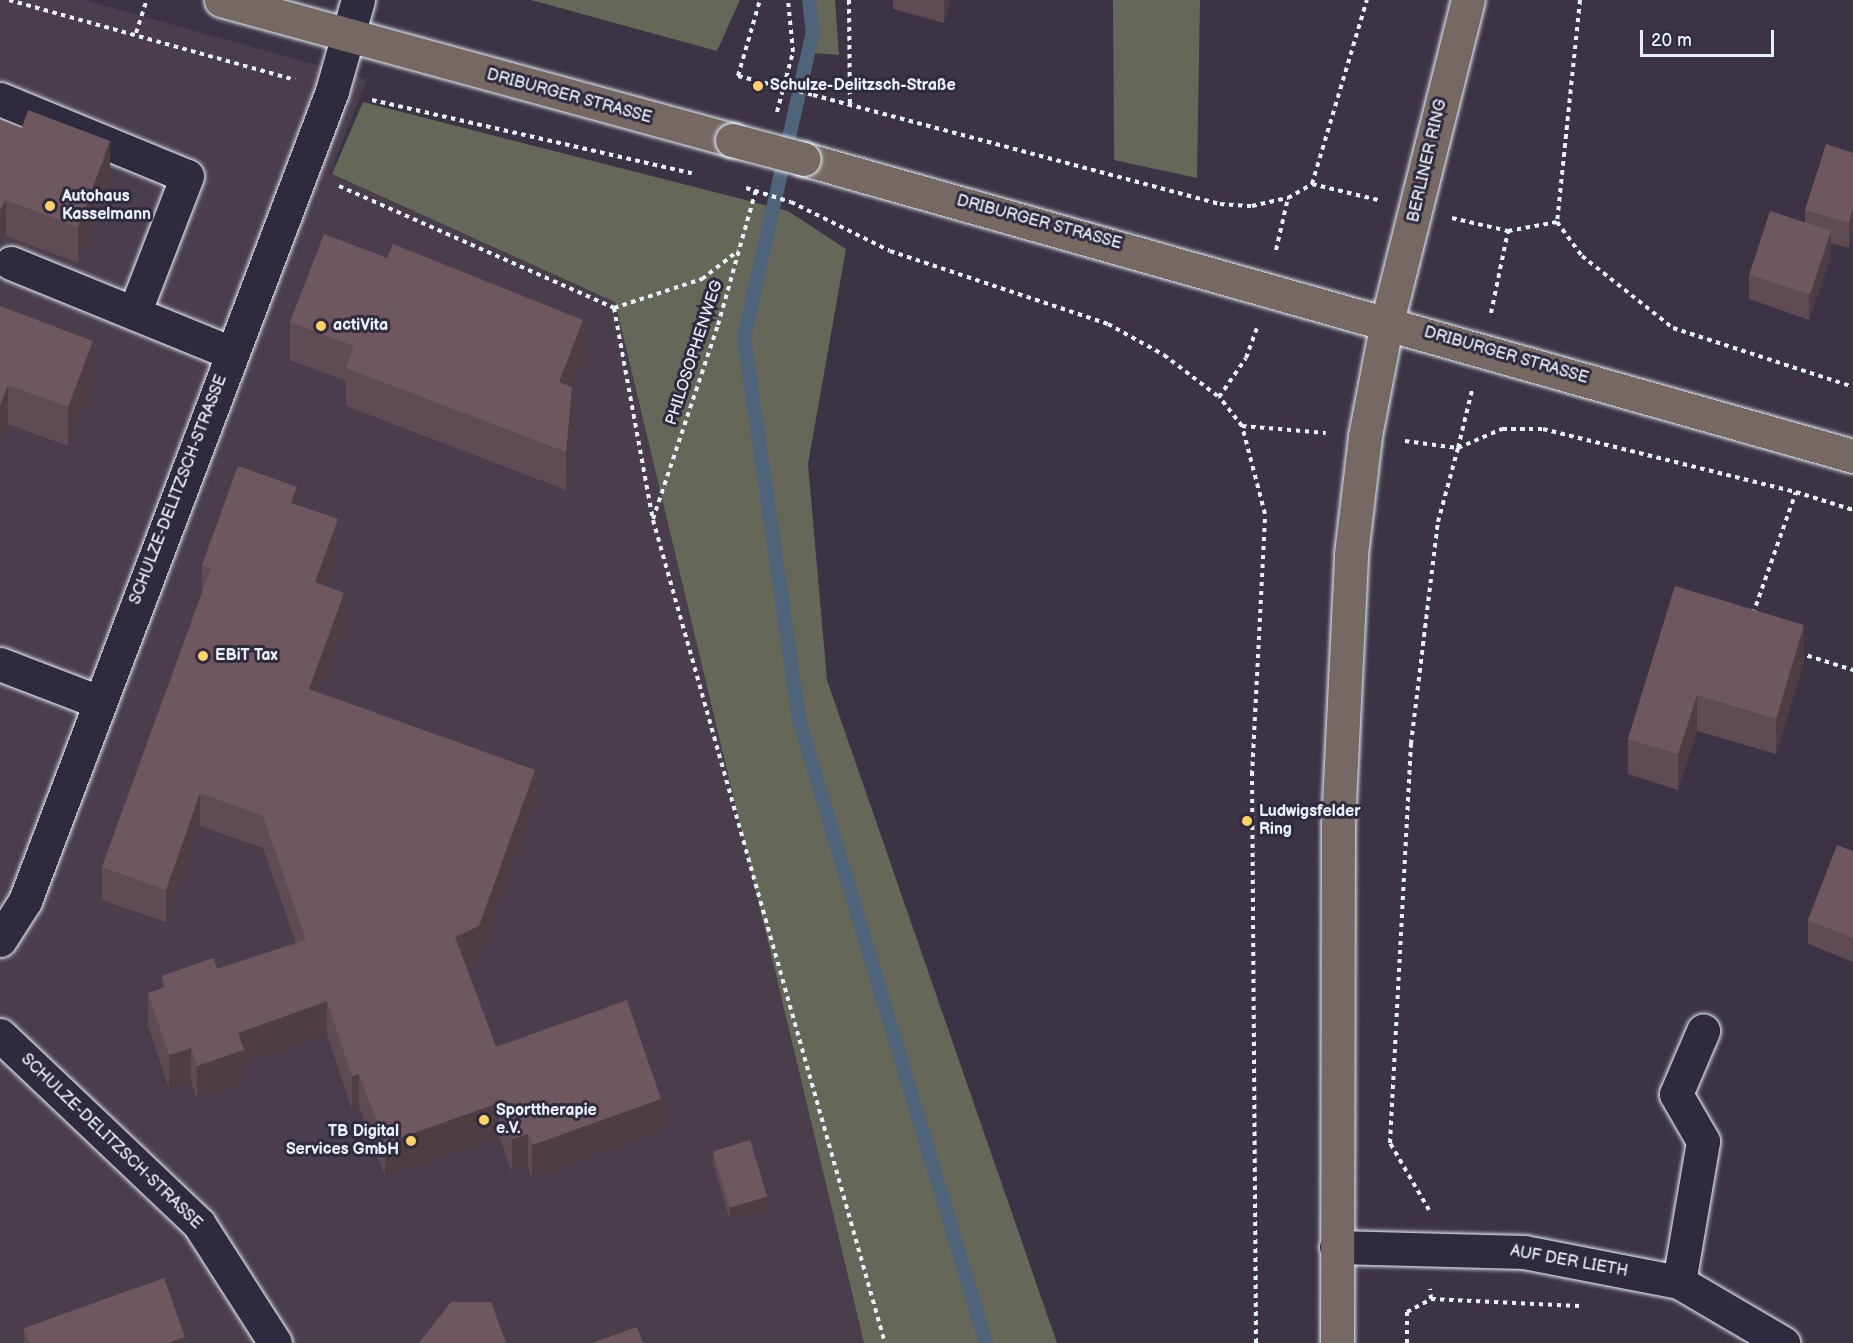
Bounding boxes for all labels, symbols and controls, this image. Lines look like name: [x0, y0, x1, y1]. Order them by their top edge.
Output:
scale bar: [1643, 18, 1776, 56]
text: 20 m: [1651, 30, 1692, 51]
street label: DRIBURGER STRASSE: [484, 66, 654, 128]
place label: Schulze-Delitzsch-Straße: [770, 76, 956, 96]
marker: Schulze-Delitzsch-Straße: [751, 79, 765, 93]
street label: BERLINER RING: [1405, 98, 1451, 224]
place label: Autohaus Kasselmann: [62, 187, 151, 225]
street label: DRIBURGER STRASSE: [954, 192, 1124, 254]
marker: Autohaus Kasselmann: [43, 199, 57, 213]
street label: PHILOSOPHENWEG: [663, 278, 727, 428]
place label: actiVita: [333, 316, 388, 336]
marker: actiVita: [314, 319, 328, 333]
street label: DRIBURGER STRASSE: [1421, 323, 1591, 389]
street label: SCHULZE-DELITZSCH-STRASSE: [126, 373, 232, 607]
place label: EBiT Tax: [215, 646, 278, 666]
marker: EBiT Tax: [196, 649, 210, 663]
place label: Ludwigsfelder Ring: [1259, 802, 1361, 840]
marker: Ludwigsfelder Ring: [1240, 814, 1254, 828]
street label: SCHULZE-DELITZSCH-STRASSE: [16, 1050, 206, 1234]
place label: Sporttherapie e.V.: [496, 1101, 597, 1139]
marker: Sporttherapie e.V.: [477, 1113, 491, 1127]
place label: TB Digital Services GmbH: [286, 1122, 399, 1160]
marker: TB Digital Services GmbH: [404, 1134, 418, 1148]
street label: AUF DER LIETH: [1509, 1242, 1629, 1282]

